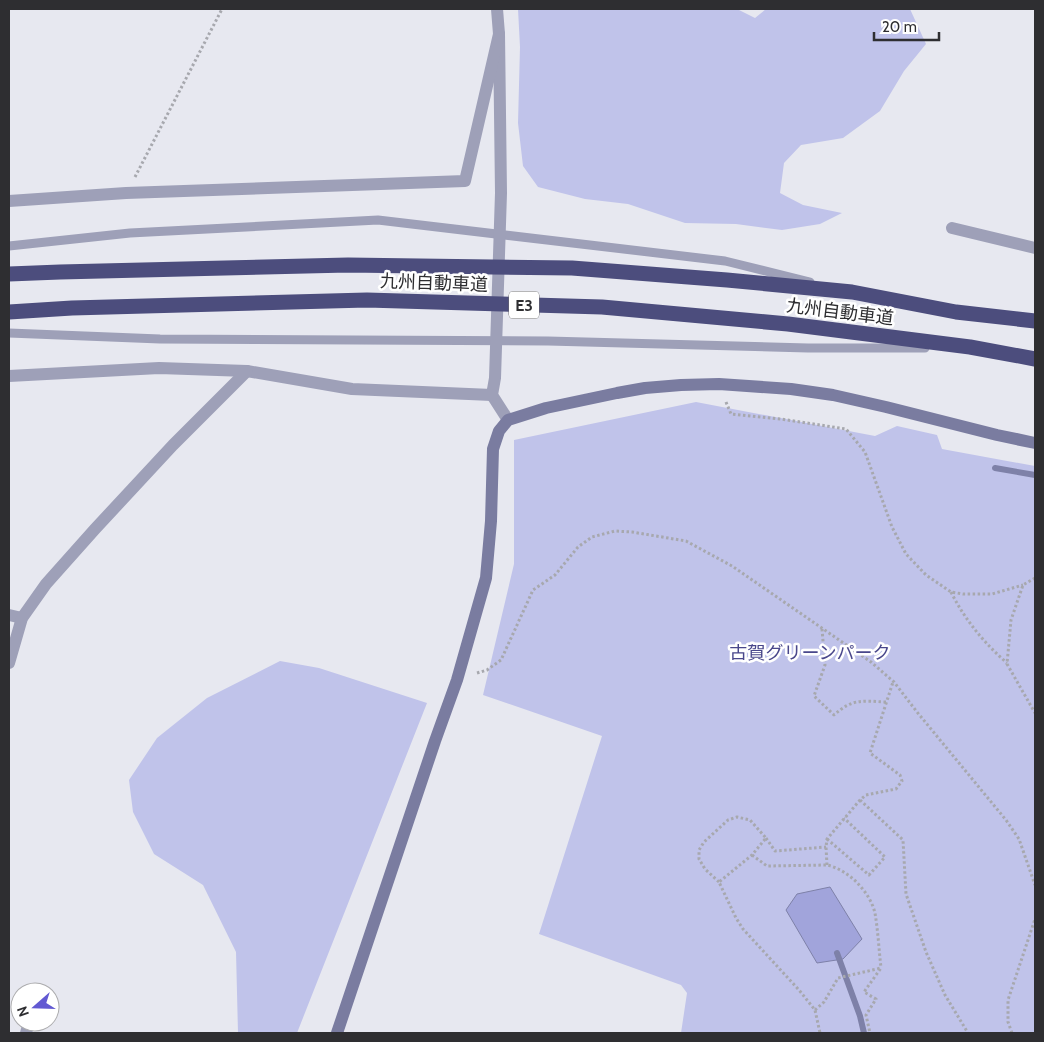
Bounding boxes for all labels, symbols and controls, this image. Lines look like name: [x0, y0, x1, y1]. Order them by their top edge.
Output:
scale bar: [874, 10, 939, 42]
text: 20 m: [882, 18, 917, 36]
street label: 九州自動車道: [380, 270, 488, 296]
road number: E3: [509, 292, 539, 318]
street label: 九州自動車道: [785, 295, 895, 329]
park label: 古賀グリーンパーク: [729, 642, 891, 664]
north arrow: [10, 982, 60, 1032]
text: N: [13, 1004, 33, 1019]

